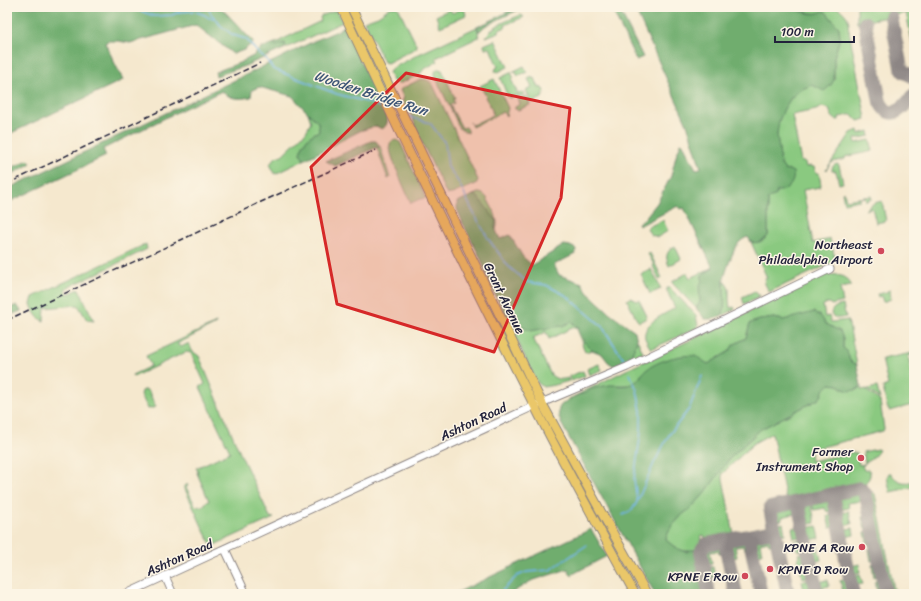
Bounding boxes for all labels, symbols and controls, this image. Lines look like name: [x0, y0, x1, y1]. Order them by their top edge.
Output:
scale bar: [775, 18, 854, 44]
text: 100 m: [781, 21, 814, 43]
water label: Wooden Bridge Run: [311, 63, 432, 124]
place label: Northeast Philadelphia Airport: [759, 233, 873, 271]
marker: Northeast Philadelphia Airport: [876, 246, 886, 256]
street label: Grant Avenue: [477, 258, 532, 338]
street label: Ashton Road: [435, 395, 511, 447]
place label: Former Instrument Shop: [755, 440, 854, 478]
marker: Former Instrument Shop: [856, 453, 866, 463]
street label: Ashton Road: [141, 532, 218, 583]
place label: KPNE A Row: [783, 536, 855, 559]
marker: KPNE A Row: [857, 542, 867, 552]
place label: KPNE D Row: [778, 558, 849, 581]
marker: KPNE D Row: [765, 564, 775, 574]
place label: KPNE E Row: [668, 565, 738, 588]
marker: KPNE E Row: [740, 571, 750, 581]

